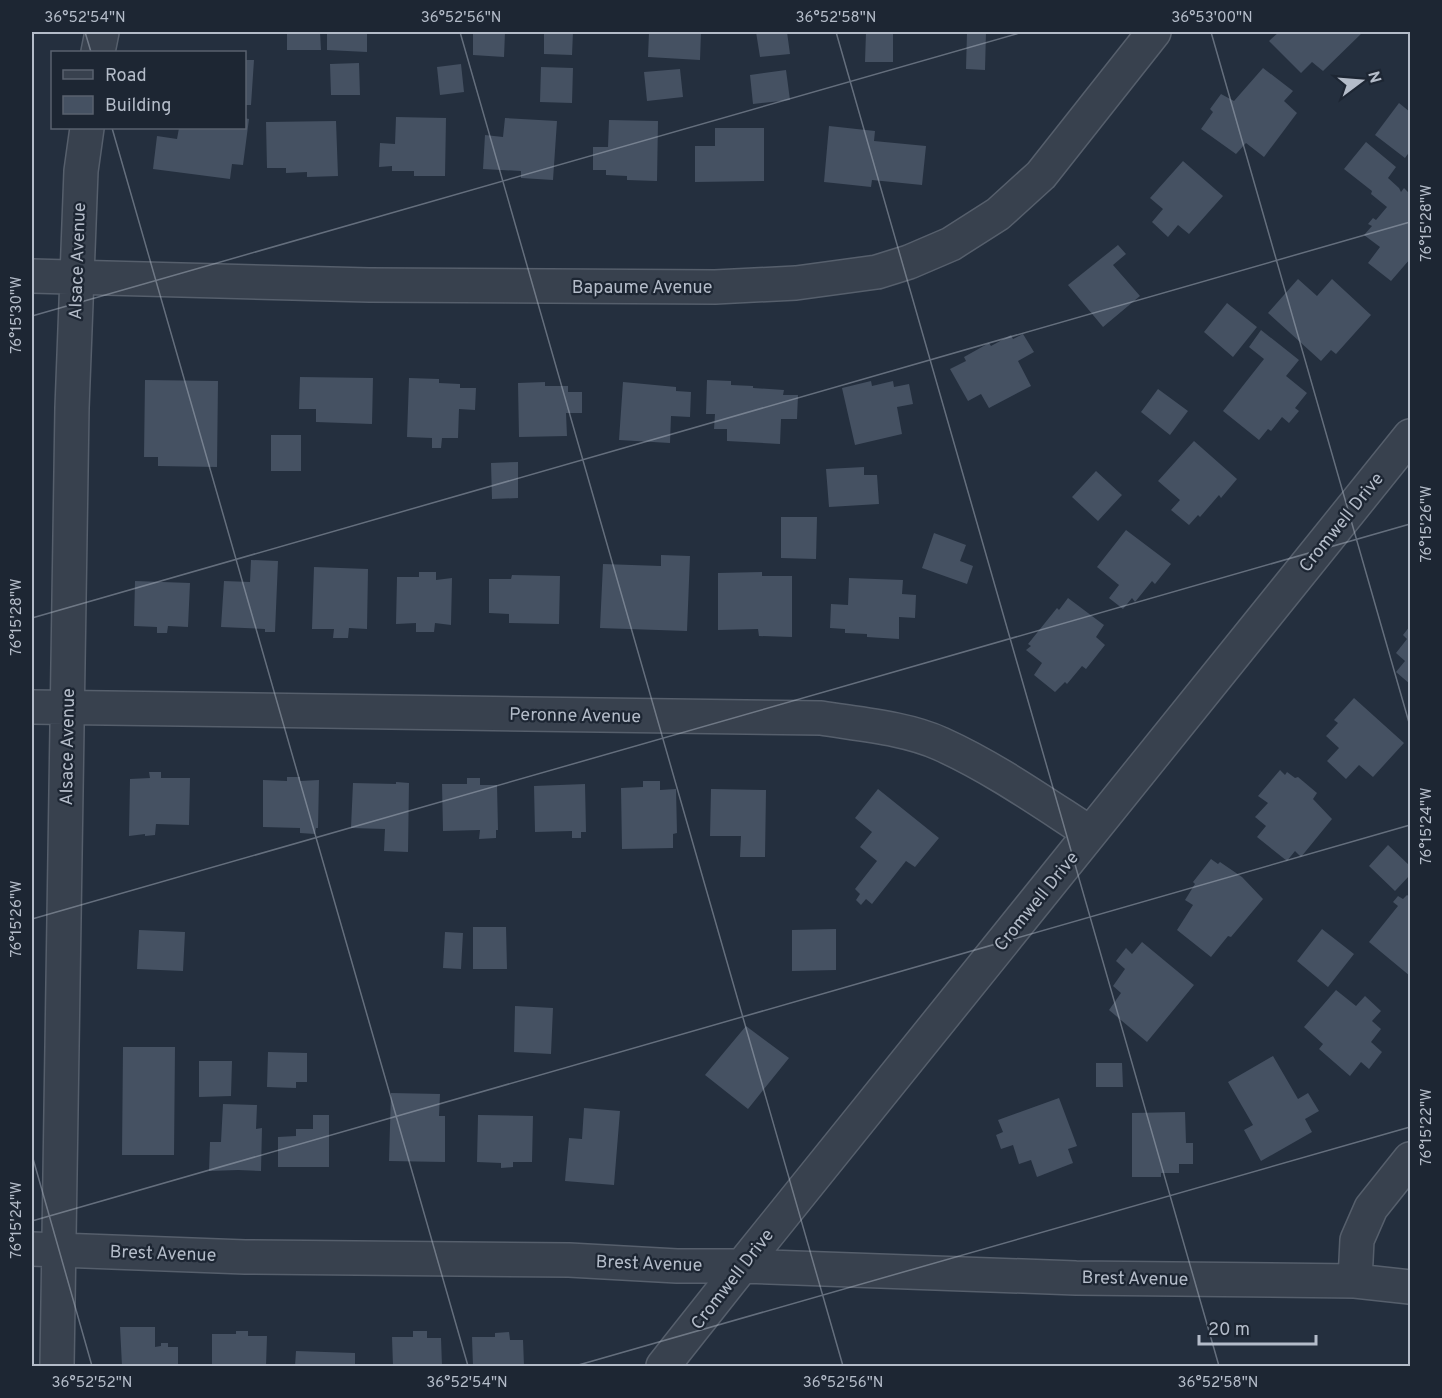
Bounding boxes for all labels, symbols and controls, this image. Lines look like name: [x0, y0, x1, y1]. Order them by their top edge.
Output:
text: 36°52'54"N: [44, 9, 126, 28]
text: 36°52'56"N: [421, 9, 501, 28]
text: 36°52'58"N: [796, 9, 876, 28]
text: 36°53'00"N: [1171, 9, 1253, 28]
legend: [51, 51, 246, 129]
north arrow: [1331, 51, 1391, 111]
text: Road: [105, 65, 147, 88]
text: N: [1362, 69, 1385, 86]
text: Building: [105, 95, 171, 118]
text: 76°15'28"W: [1418, 184, 1437, 262]
street label: Alsace Avenue: [65, 202, 92, 320]
text: 76°15'30"W: [8, 276, 27, 354]
street label: Bapaume Avenue: [572, 277, 712, 300]
street label: Cromwell Drive: [1295, 468, 1389, 578]
text: 76°15'26"W: [1418, 485, 1437, 563]
text: 76°15'28"W: [8, 578, 27, 656]
street label: Alsace Avenue: [56, 688, 81, 806]
street label: Peronne Avenue: [509, 704, 641, 729]
text: 76°15'24"W: [1418, 787, 1437, 865]
street label: Cromwell Drive: [990, 847, 1084, 957]
text: 76°15'26"W: [8, 880, 27, 958]
text: 76°15'22"W: [1418, 1088, 1437, 1166]
text: 76°15'24"W: [8, 1181, 27, 1259]
street label: Cromwell Drive: [687, 1225, 780, 1335]
street label: Brest Avenue: [109, 1241, 217, 1268]
street label: Brest Avenue: [595, 1251, 703, 1278]
street label: Brest Avenue: [1081, 1267, 1188, 1292]
scale bar: [1199, 1308, 1316, 1346]
text: 20 m: [1208, 1319, 1250, 1342]
text: 36°52'52"N: [52, 1374, 132, 1393]
text: 36°52'54"N: [426, 1374, 508, 1393]
text: 36°52'56"N: [803, 1374, 883, 1393]
text: 36°52'58"N: [1178, 1374, 1258, 1393]

